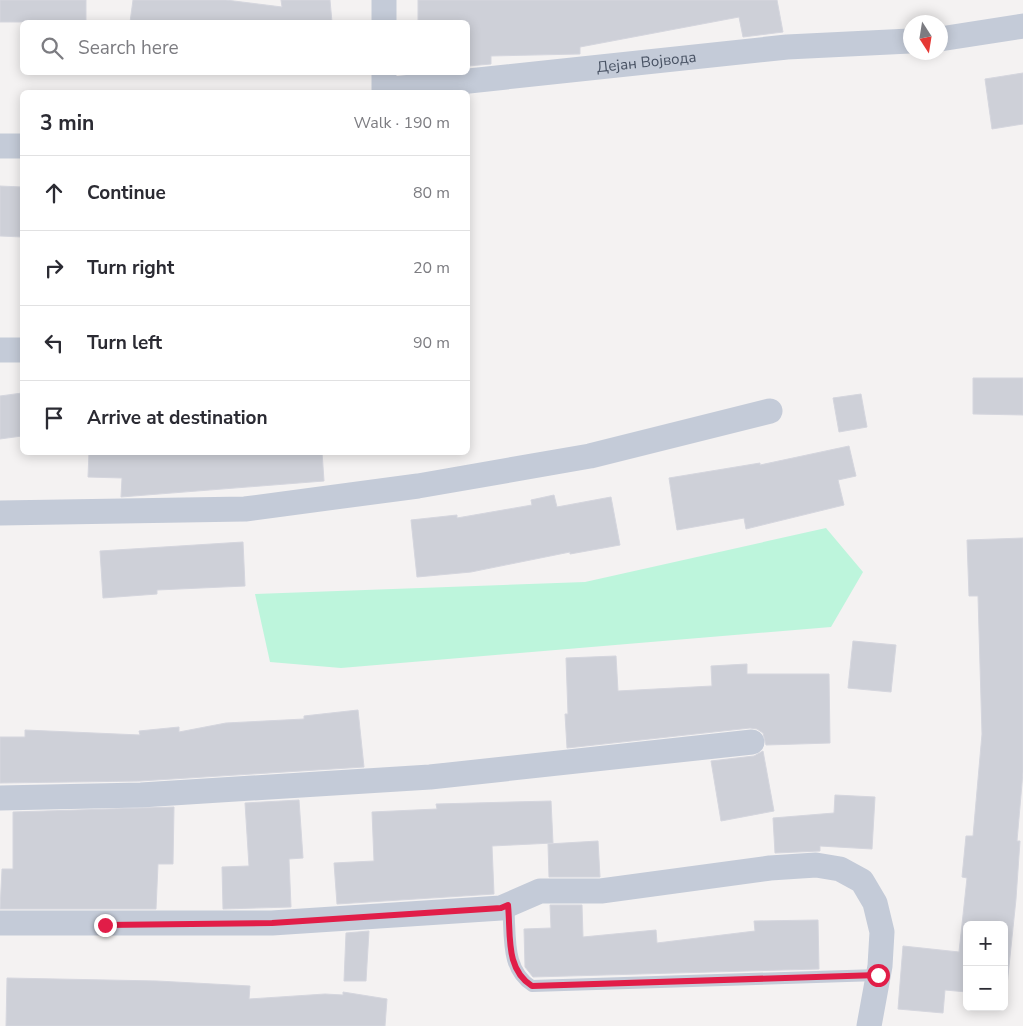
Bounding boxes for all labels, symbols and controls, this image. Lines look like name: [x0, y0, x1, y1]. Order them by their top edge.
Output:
north arrow: [903, 15, 948, 60]
search box: [20, 20, 470, 75]
icon: search: [38, 34, 66, 62]
text: Search here: [78, 35, 179, 61]
street label: Дејан Војвода: [596, 47, 697, 77]
text: 3 min: [40, 109, 94, 137]
text: Walk · 190 m: [354, 112, 450, 134]
icon: ahead: [40, 179, 68, 207]
text: Continue: [87, 180, 166, 206]
text: 80 m: [413, 182, 450, 204]
icon: right: [40, 254, 68, 282]
text: Turn right: [87, 255, 174, 281]
text: 20 m: [413, 257, 450, 279]
icon: left: [40, 329, 68, 357]
text: Turn left: [87, 330, 162, 356]
text: 90 m: [413, 332, 450, 354]
icon: arrive: [40, 404, 68, 432]
text: Arrive at destination: [87, 405, 268, 431]
route end: [94, 914, 117, 937]
map controls: [963, 921, 1008, 1011]
button: +: [963, 921, 1008, 966]
route start: [867, 964, 890, 987]
button: −: [963, 966, 1008, 1011]

